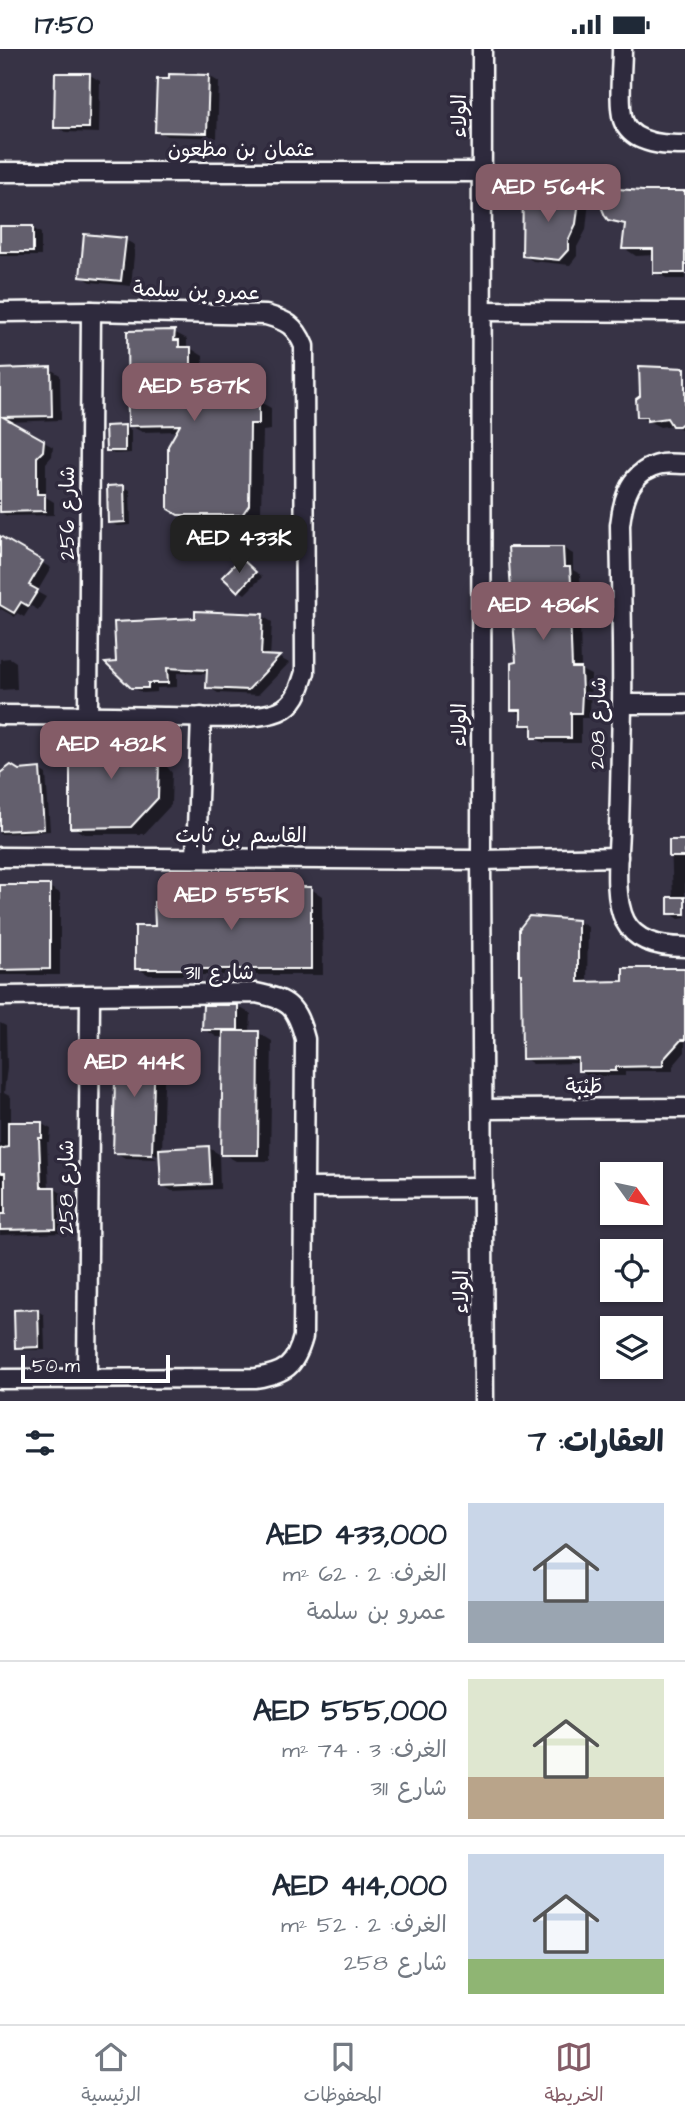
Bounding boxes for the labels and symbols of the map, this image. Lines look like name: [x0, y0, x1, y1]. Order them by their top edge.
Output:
street label: الولاء: [445, 94, 474, 138]
street label: عثمان بن مظعون: [168, 135, 314, 164]
pin: AED 564K: [476, 165, 620, 224]
street label: عمرو بن سلمة: [132, 274, 262, 308]
pin: AED 587K: [122, 363, 266, 423]
street label: شارع 256: [53, 466, 82, 560]
pin: AED 433K: [167, 515, 311, 575]
pin: AED 486K: [471, 583, 615, 642]
street label: شارع 208: [583, 676, 613, 770]
street label: الولاء: [445, 703, 474, 747]
pin: AED 482K: [39, 721, 183, 781]
street label: القاسم بن ثابت: [175, 821, 307, 851]
pin: AED 555K: [159, 873, 303, 932]
street label: شارع 311: [184, 958, 254, 987]
pin: AED 414K: [62, 1039, 206, 1099]
street label: طَيْبَة: [565, 1072, 603, 1101]
street label: شارع 258: [52, 1140, 81, 1234]
north arrow: [600, 1162, 663, 1225]
street label: الولاء: [447, 1270, 476, 1314]
scale bar: [21, 1352, 170, 1384]

